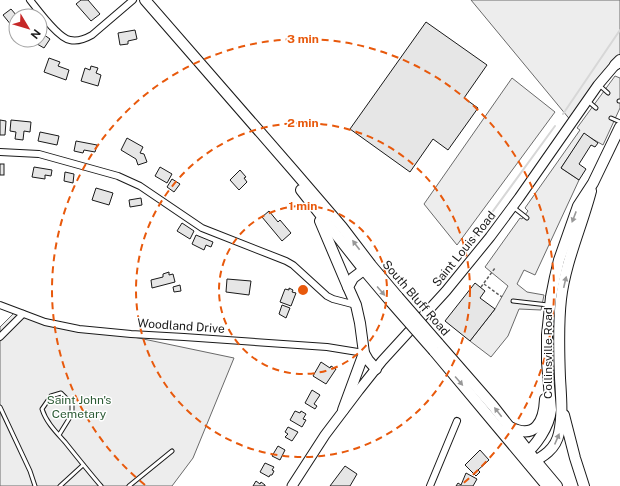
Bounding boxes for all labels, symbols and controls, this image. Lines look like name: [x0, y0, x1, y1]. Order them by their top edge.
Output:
north arrow: [8, 8, 48, 48]
text: N: [29, 27, 43, 41]
text: 3 min: [287, 32, 319, 46]
text: 2 min: [287, 116, 319, 130]
text: 1 min: [289, 199, 317, 213]
street label: Saint Louis Road: [429, 209, 499, 289]
one-way arrow: [570, 211, 576, 223]
one-way arrow: [351, 240, 360, 251]
street label: South Bluff Road: [379, 257, 453, 339]
one-way arrow: [562, 276, 568, 288]
centre of rings: [296, 283, 310, 297]
one-way arrow: [377, 286, 386, 296]
street label: Collinsville Road: [541, 307, 555, 399]
street label: Woodland Drive: [137, 316, 225, 336]
one-way arrow: [455, 375, 464, 386]
park label: Saint John's Cemetary: [47, 393, 111, 421]
one-way arrow: [493, 407, 502, 418]
one-way arrow: [554, 432, 560, 444]

